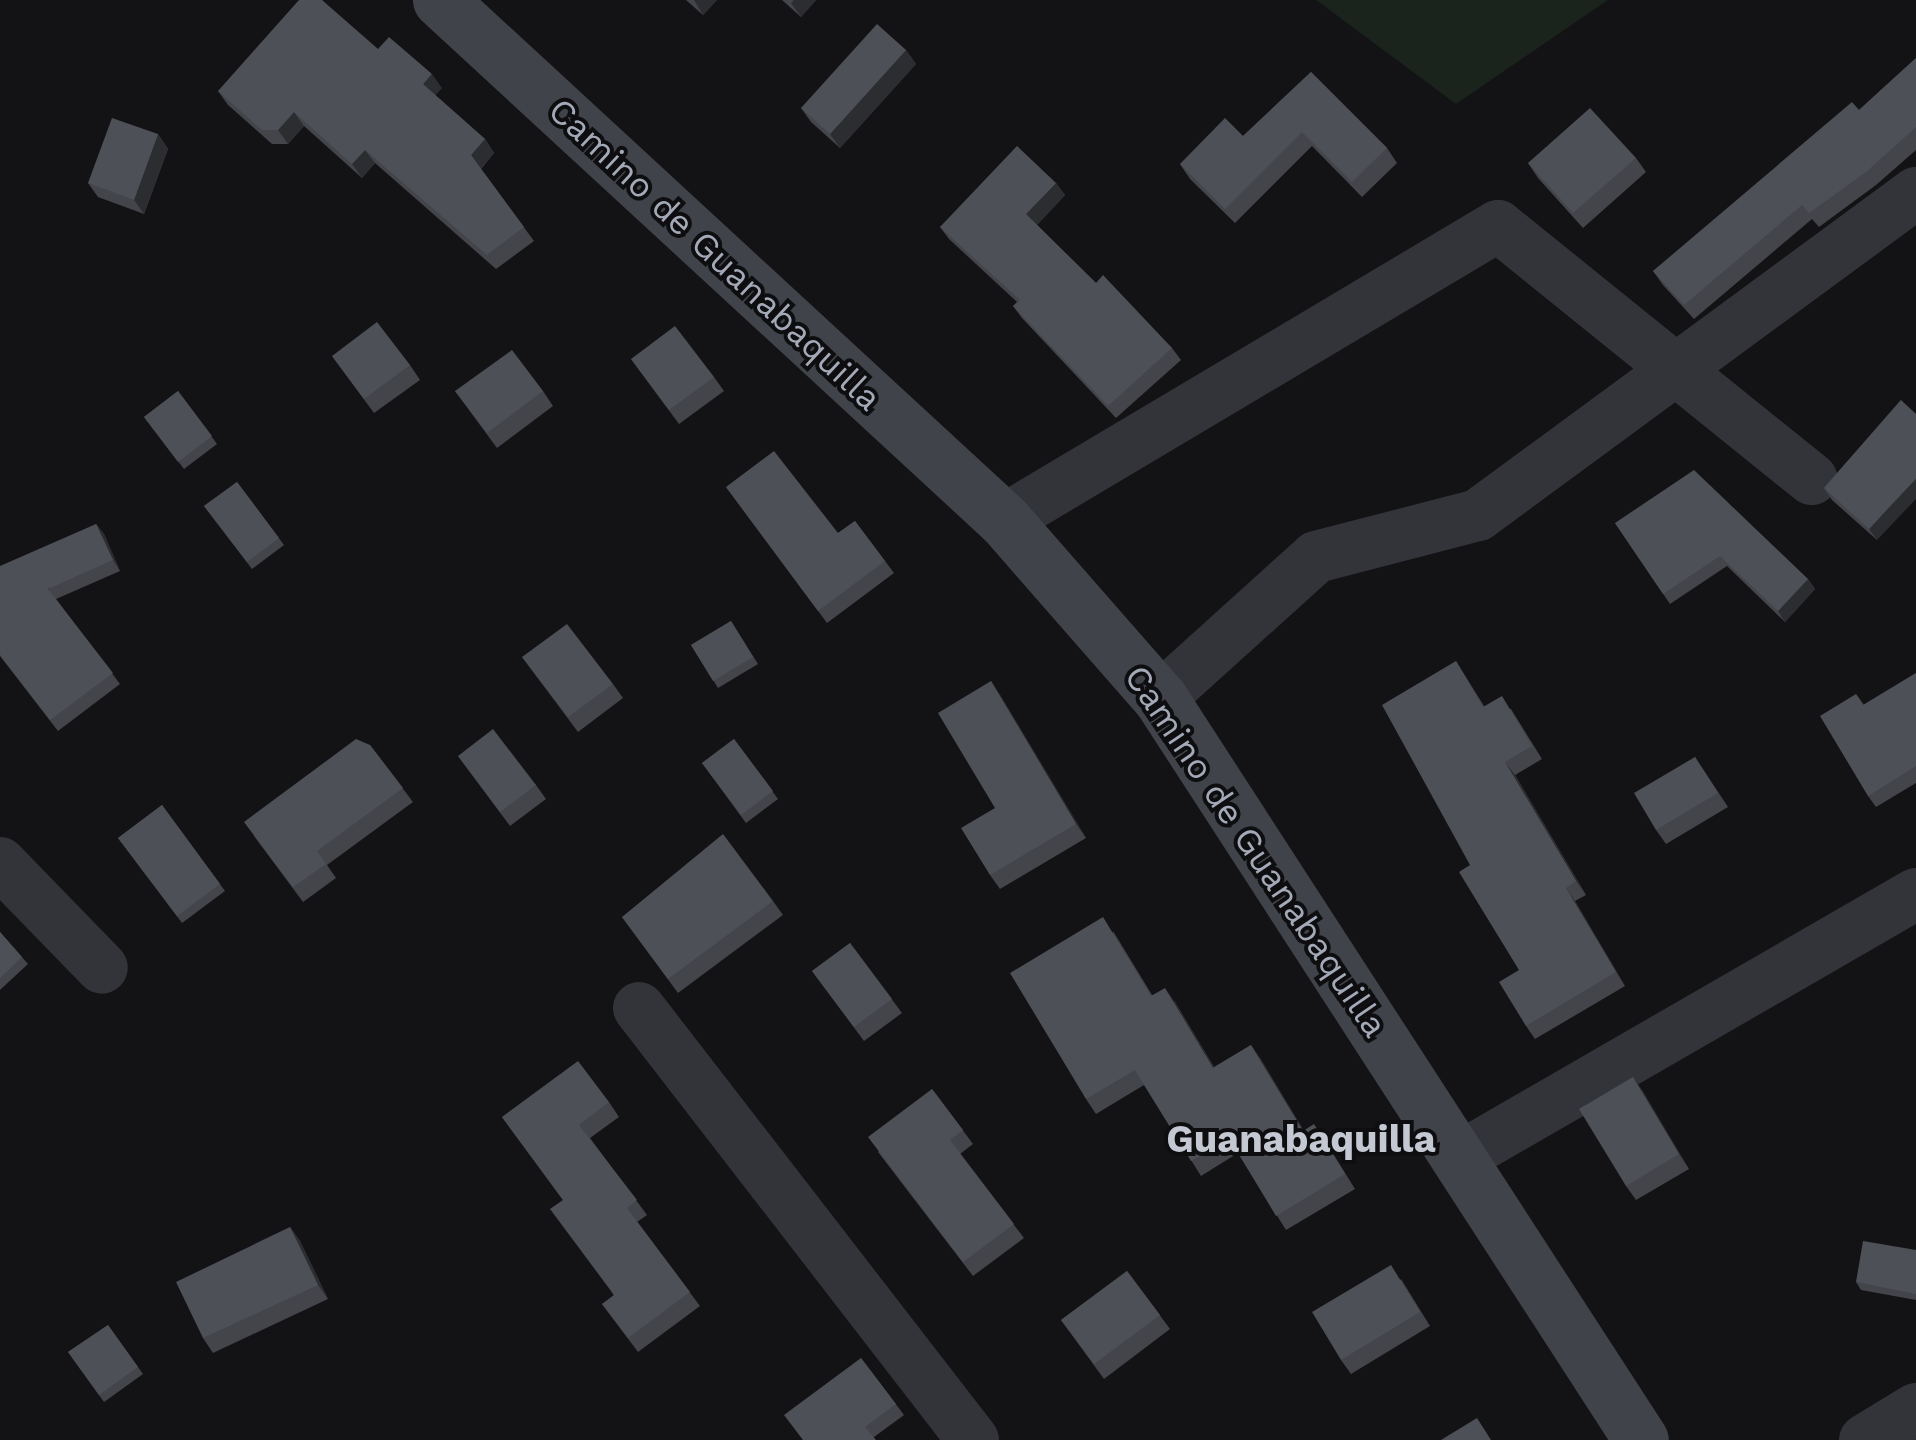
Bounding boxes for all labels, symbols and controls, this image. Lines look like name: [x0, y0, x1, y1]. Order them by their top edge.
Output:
street label: Camino de Guanabaquilla: [540, 89, 890, 419]
street label: Camino de Guanabaquilla: [1116, 657, 1396, 1045]
district label: Guanabaquilla: [1166, 1117, 1436, 1163]

